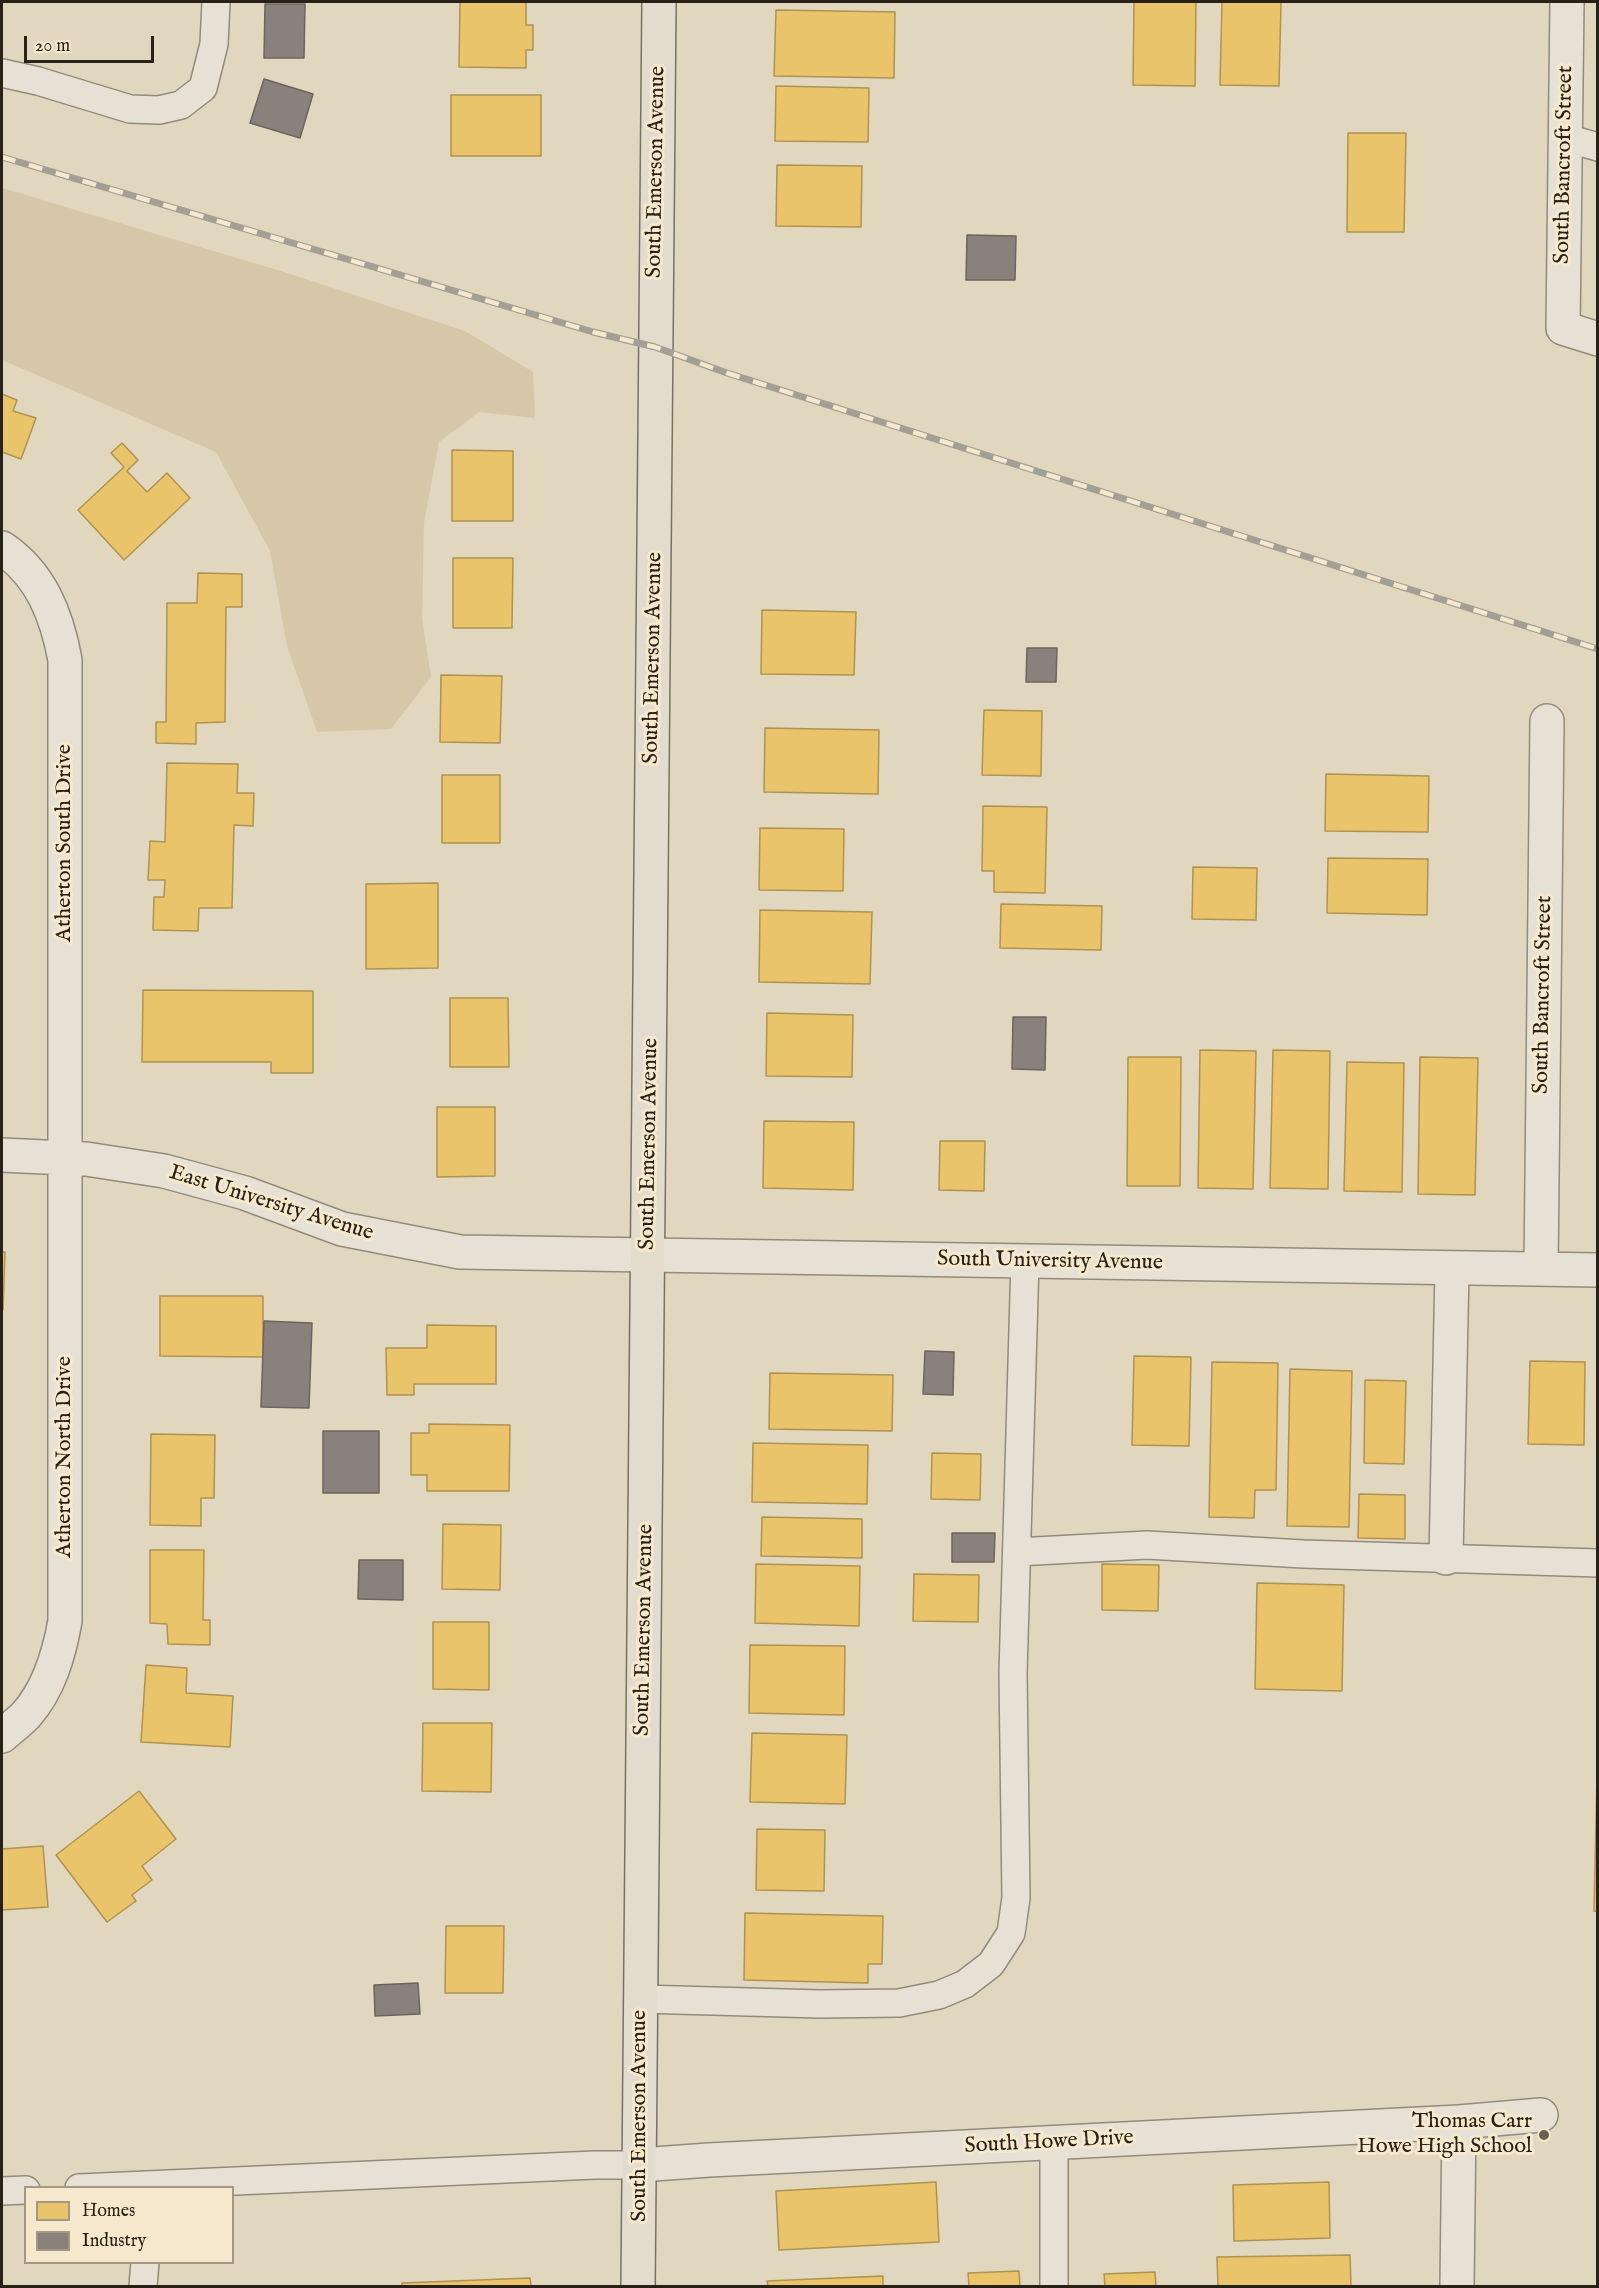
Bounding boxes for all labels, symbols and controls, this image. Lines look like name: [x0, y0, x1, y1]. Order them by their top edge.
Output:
scale bar: [27, 24, 158, 62]
text: 20 m: [35, 35, 70, 58]
street label: South Bancroft Street: [1550, 65, 1580, 265]
street label: South Emerson Avenue: [642, 66, 672, 278]
street label: South Emerson Avenue: [639, 552, 669, 764]
street label: Atherton South Drive: [52, 744, 78, 942]
street label: South Bancroft Street: [1529, 895, 1559, 1095]
street label: South Emerson Avenue: [635, 1038, 665, 1250]
street label: East University Avenue: [166, 1160, 376, 1248]
street label: South University Avenue: [937, 1247, 1163, 1277]
street label: Atherton North Drive: [52, 1356, 78, 1558]
street label: South Emerson Avenue: [630, 1524, 660, 1736]
street label: South Emerson Avenue: [627, 2010, 653, 2222]
place label: Thomas Carr Howe High School: [1357, 2109, 1532, 2160]
street label: South Howe Drive: [964, 2125, 1134, 2161]
marker: Thomas Carr Howe High School: [1537, 2128, 1551, 2142]
legend: [24, 2186, 234, 2264]
text: Homes: [82, 2200, 135, 2223]
text: Industry: [82, 2230, 146, 2253]

